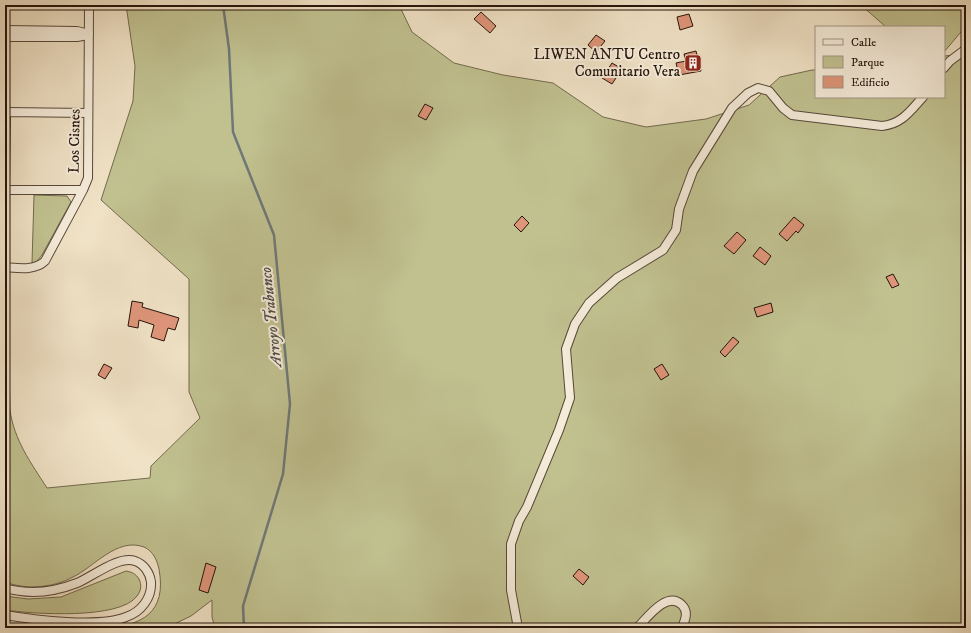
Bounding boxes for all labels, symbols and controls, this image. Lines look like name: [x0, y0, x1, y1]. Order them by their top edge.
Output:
legend: [815, 26, 945, 98]
text: Calle: [851, 35, 876, 50]
place label: LIWEN ANTU Centro Comunitario Vera: [533, 45, 681, 81]
building icon: LIWEN ANTU Centro Comunitario Vera: [683, 53, 703, 73]
text: Parque: [851, 55, 884, 70]
text: Edificio: [851, 75, 890, 90]
street label: Los Cisnes: [64, 109, 85, 173]
water label: Arroyo Trabunco: [256, 266, 286, 370]

